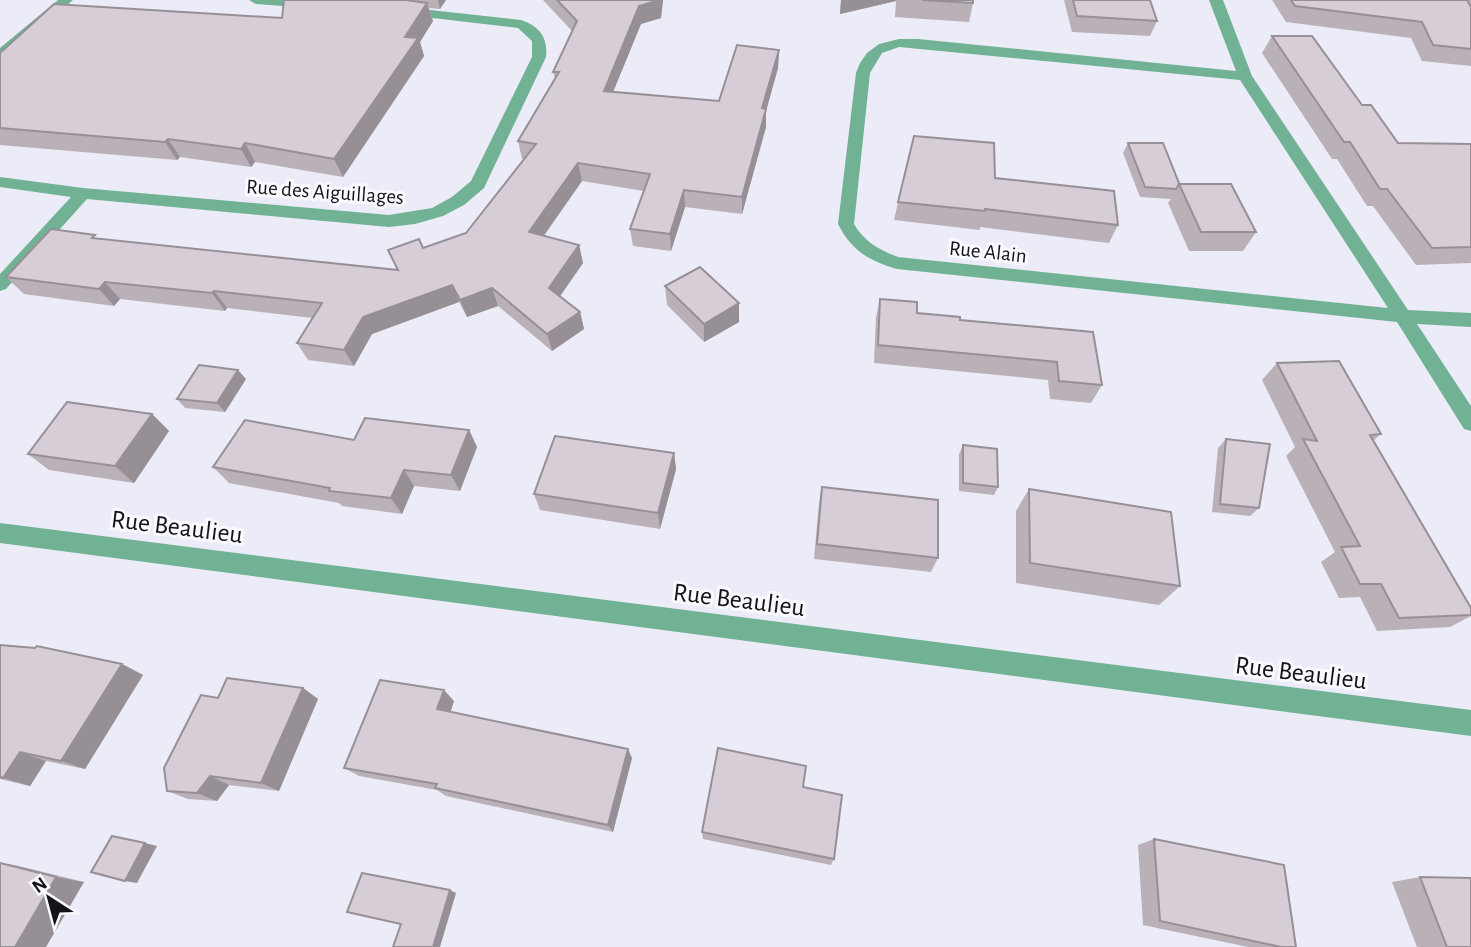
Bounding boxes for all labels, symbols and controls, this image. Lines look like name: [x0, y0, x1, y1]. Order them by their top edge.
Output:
street label: Rue des Aiguillages: [246, 176, 404, 208]
street label: Rue Alain: [948, 237, 1028, 267]
street label: Rue Beaulieu: [110, 506, 244, 548]
street label: Rue Beaulieu: [672, 579, 806, 621]
street label: Rue Beaulieu: [1234, 652, 1368, 694]
north arrow: [14, 863, 84, 933]
text: N: [29, 874, 51, 897]

